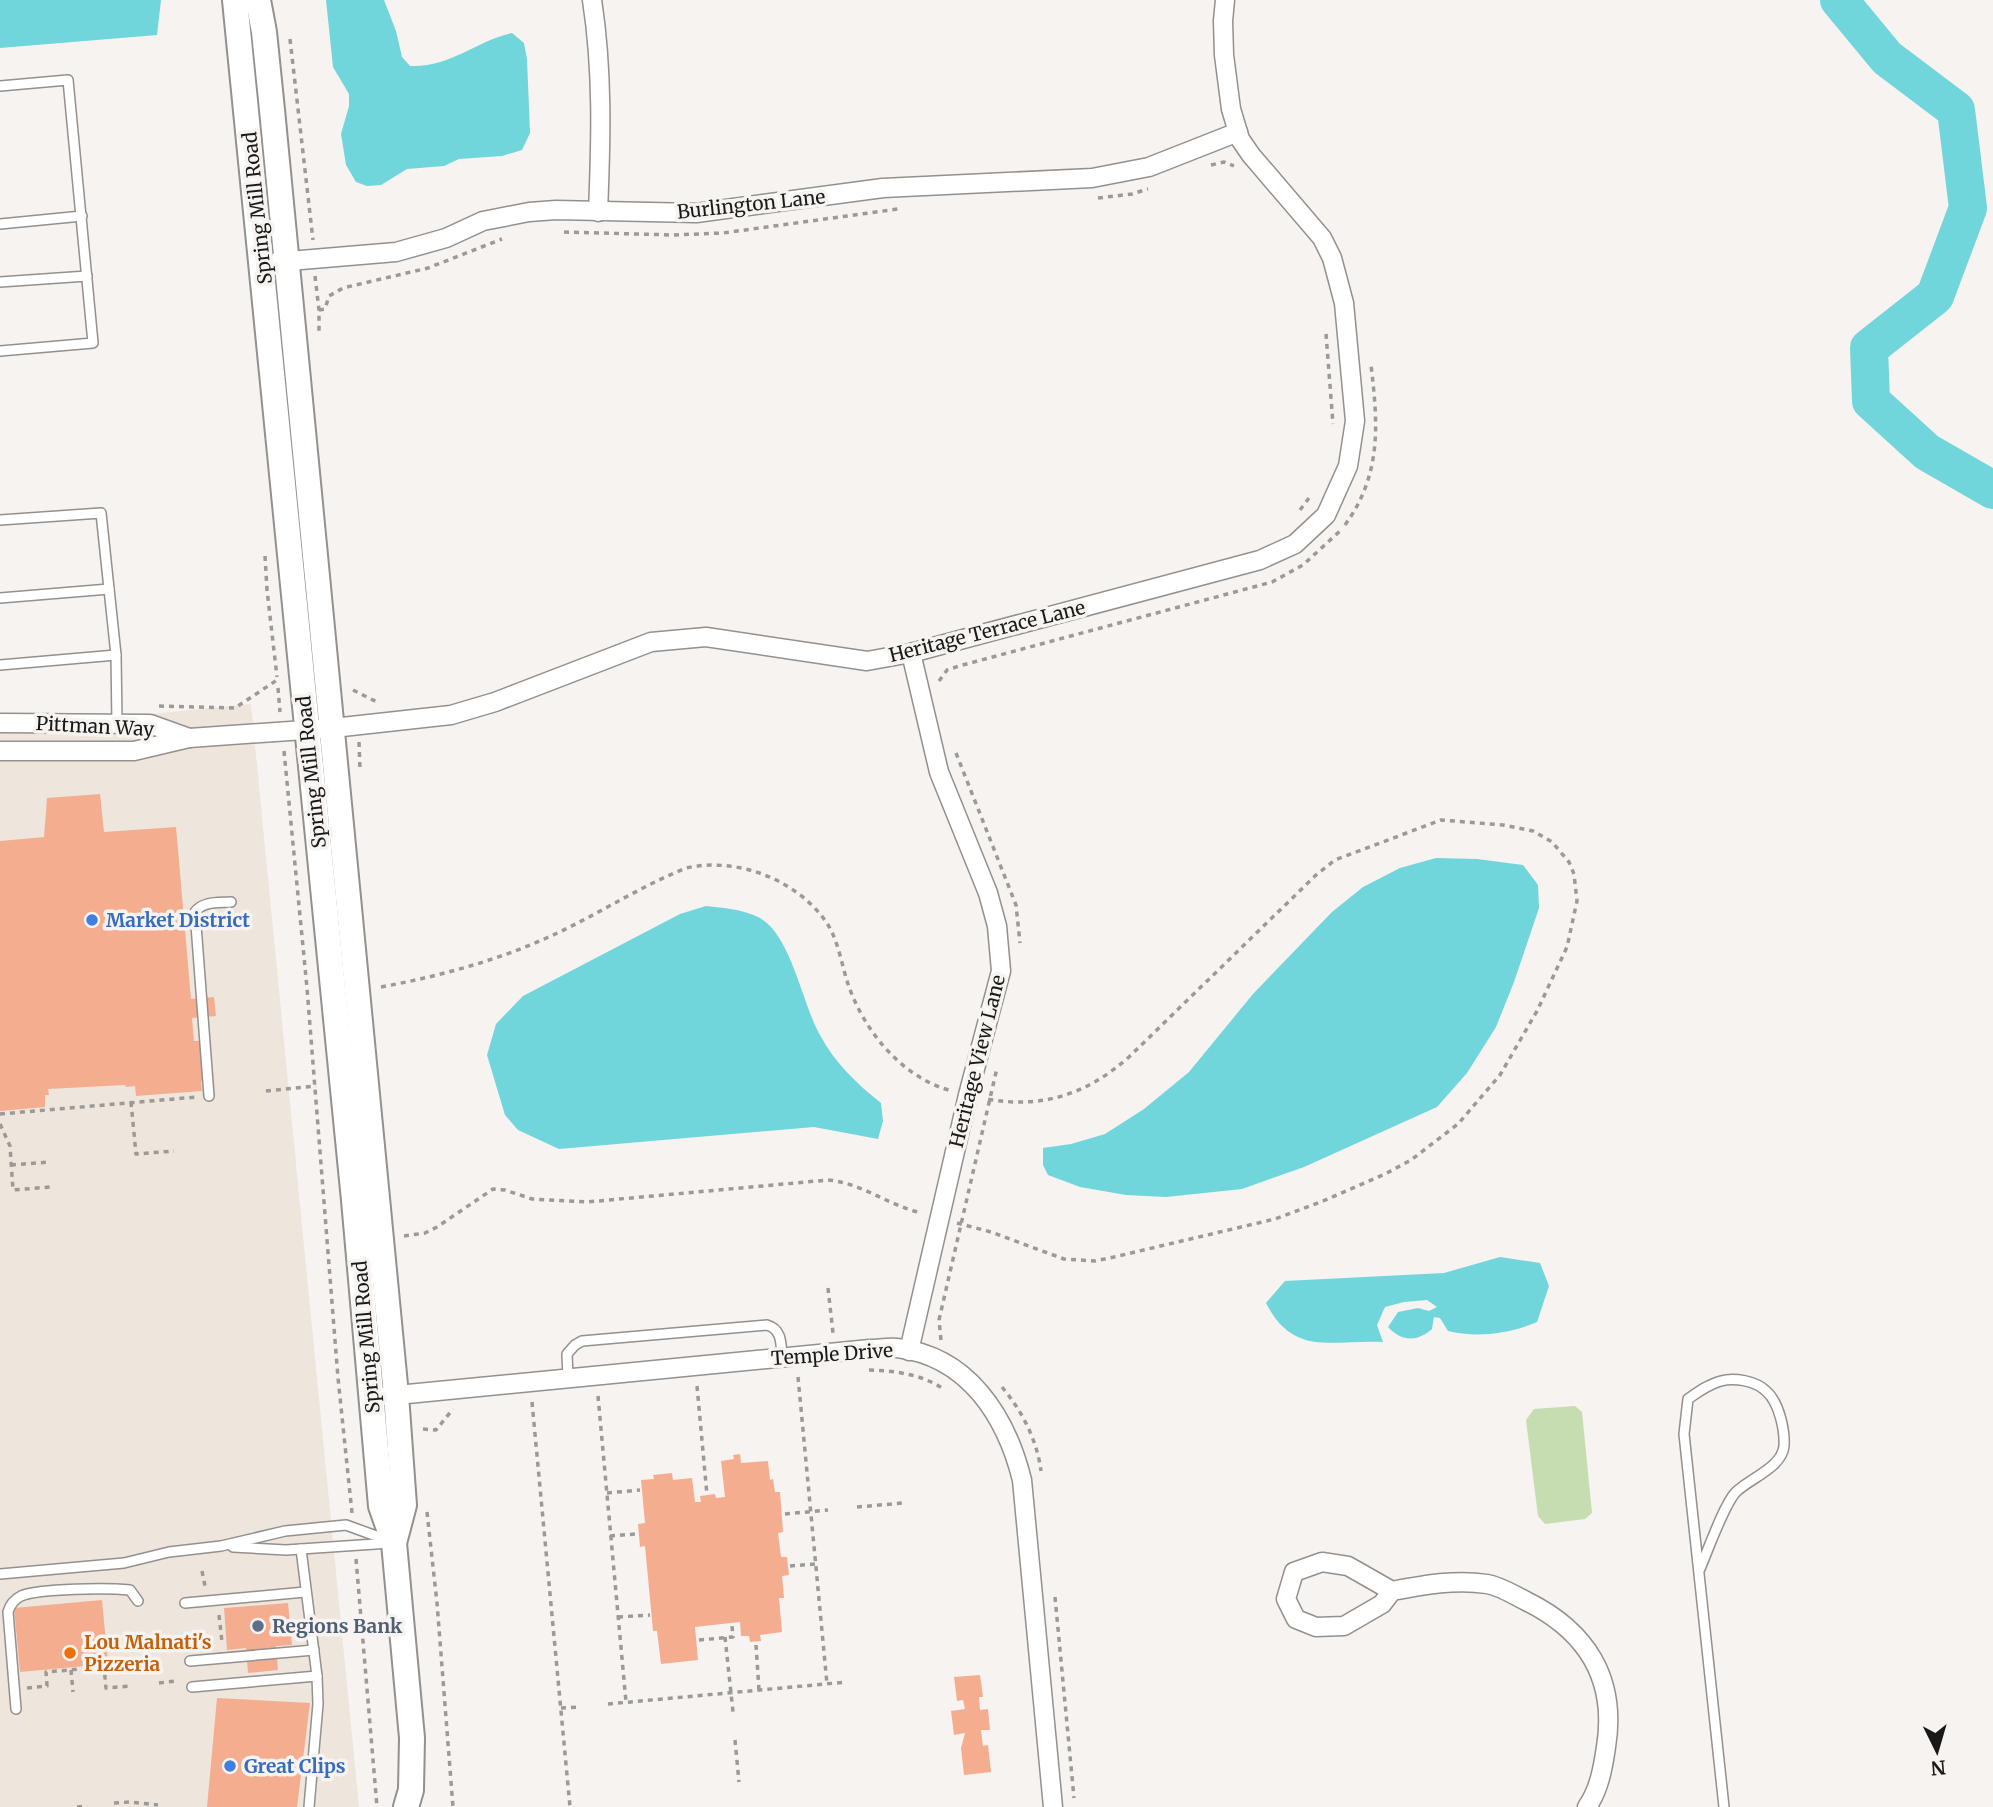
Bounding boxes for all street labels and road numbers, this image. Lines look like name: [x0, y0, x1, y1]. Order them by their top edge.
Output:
street label: Spring Mill Road: [237, 131, 277, 285]
street label: Burlington Lane: [676, 184, 826, 224]
street label: Heritage Terrace Lane: [886, 595, 1088, 667]
street label: Spring Mill Road: [291, 695, 331, 849]
street label: Pittman Way: [35, 711, 155, 741]
street label: Heritage View Lane: [944, 972, 1010, 1150]
street label: Spring Mill Road: [347, 1260, 385, 1414]
street label: Temple Drive: [770, 1338, 894, 1370]

